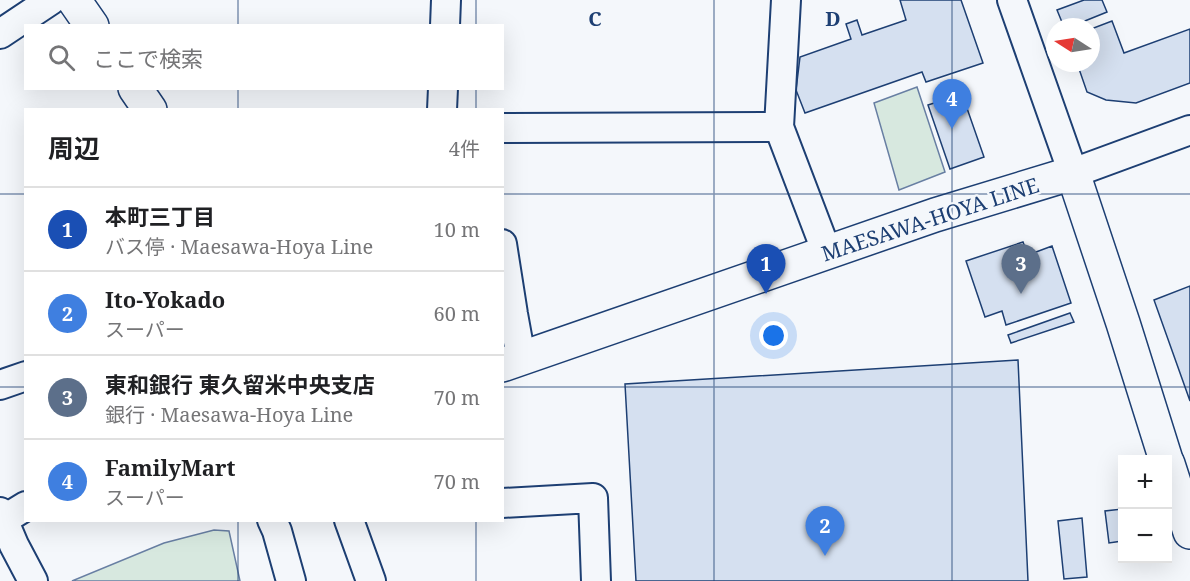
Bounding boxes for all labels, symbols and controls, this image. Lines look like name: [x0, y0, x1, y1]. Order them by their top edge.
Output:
text: C: [588, 5, 602, 32]
text: D: [825, 5, 841, 32]
north arrow: [1046, 18, 1100, 72]
search box: [24, 24, 504, 90]
icon: search: [45, 41, 78, 74]
text: ここで検索: [93, 43, 203, 73]
pin: 4: [932, 80, 972, 129]
text: 周辺: [48, 130, 100, 166]
text: 4件: [449, 135, 480, 162]
street label: MAESAWA-HOYA LINE: [818, 171, 1042, 267]
text: 本町三丁目: [105, 201, 215, 231]
text: 1: [62, 216, 73, 243]
text: 10 m: [434, 216, 480, 243]
text: バス停 · Maesawa-Hoya Line: [105, 233, 373, 260]
pin: 1: [746, 244, 786, 294]
pin: 3: [1002, 244, 1040, 294]
text: Ito-Yokado: [105, 284, 225, 314]
text: 2: [62, 300, 73, 327]
text: 60 m: [434, 300, 480, 327]
text: スーパー: [105, 316, 185, 343]
your location: [759, 321, 788, 350]
text: 東和銀行 東久留米中央支店: [105, 369, 375, 399]
text: 3: [62, 384, 73, 411]
text: 70 m: [434, 384, 480, 411]
text: 銀行 · Maesawa-Hoya Line: [105, 401, 353, 428]
text: FamilyMart: [105, 452, 235, 482]
map controls: [1118, 455, 1172, 563]
button: +: [1118, 455, 1172, 509]
text: 4: [62, 468, 73, 495]
text: 70 m: [434, 468, 480, 495]
text: スーパー: [105, 484, 185, 511]
pin: 2: [806, 506, 844, 556]
button: −: [1118, 509, 1172, 563]

